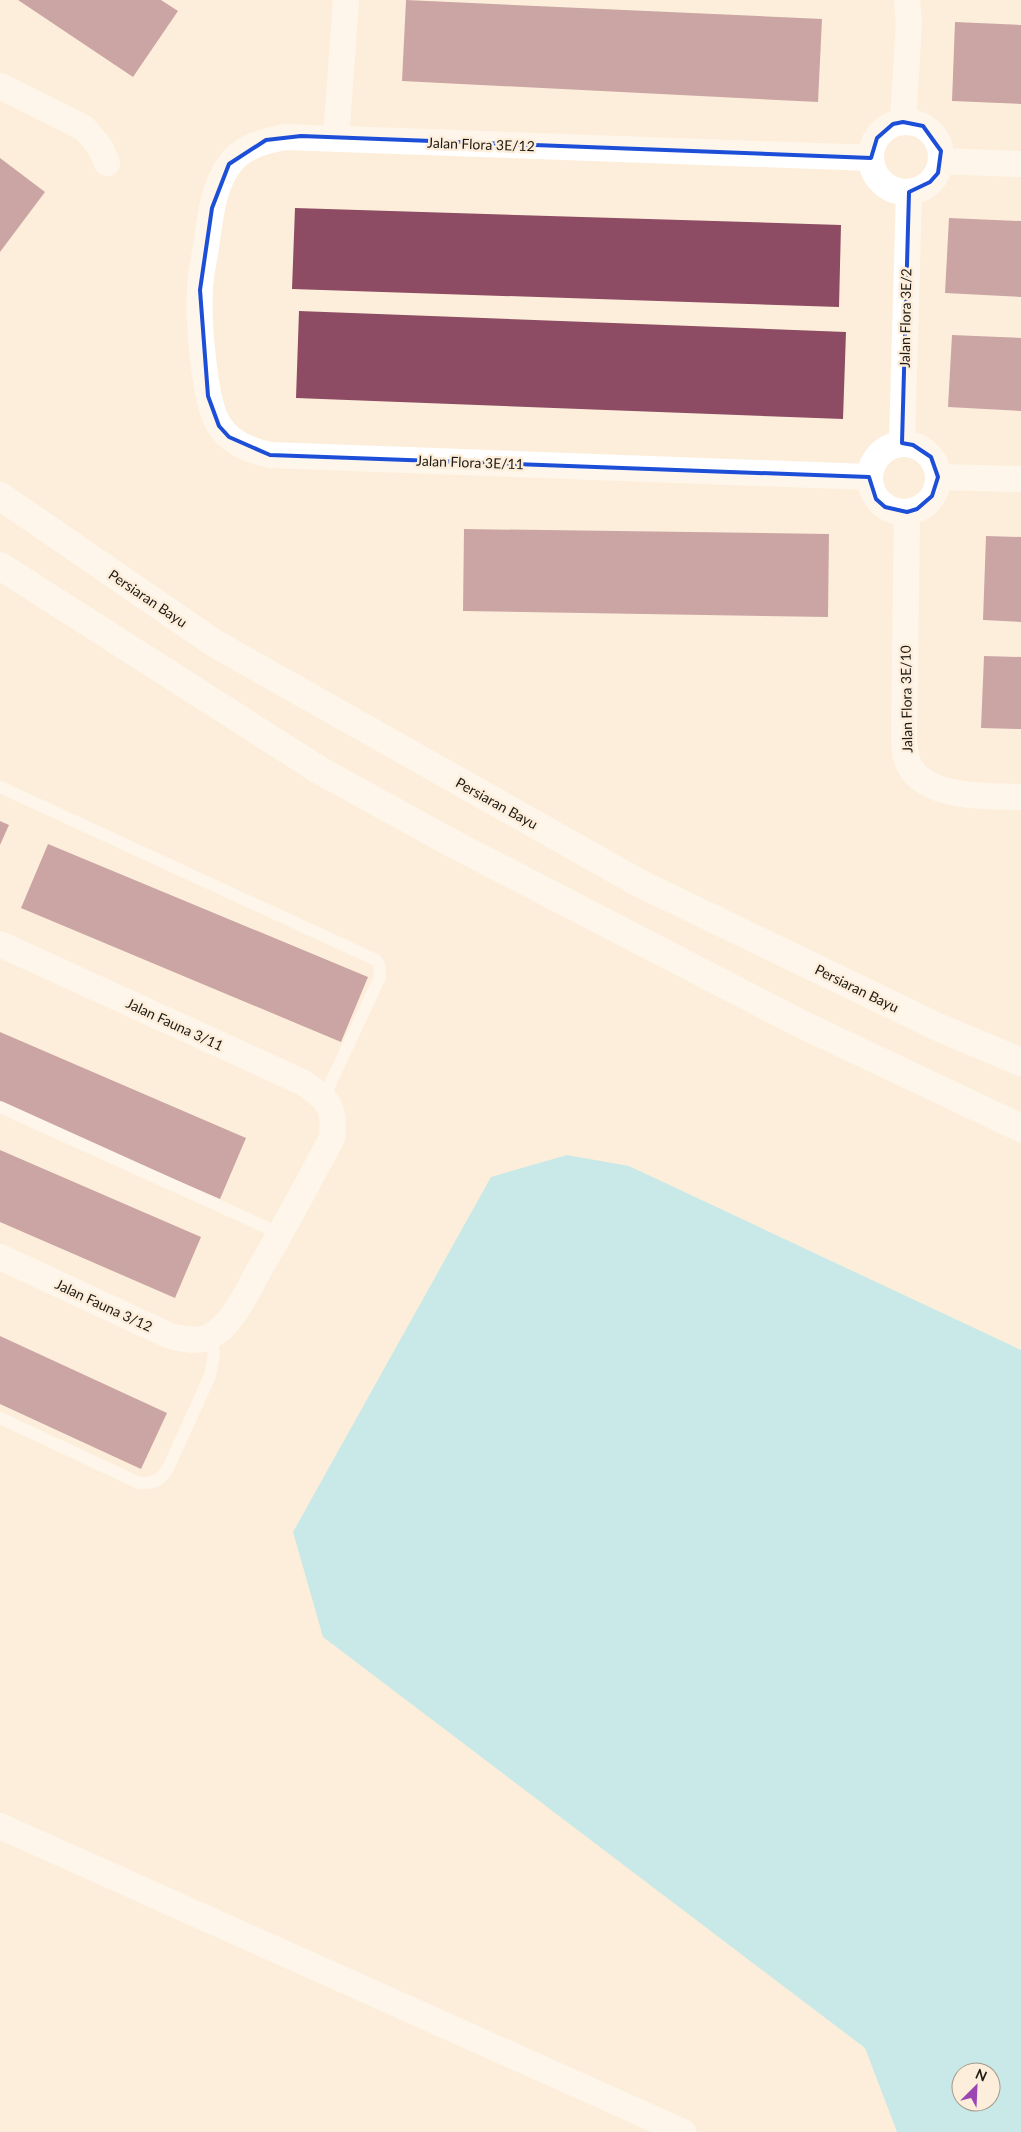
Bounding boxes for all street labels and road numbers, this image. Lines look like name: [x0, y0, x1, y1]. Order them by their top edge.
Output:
street label: Jalan Flora 3E/12: [427, 134, 535, 154]
street label: Jalan Flora 3E/2: [896, 268, 914, 368]
street label: Jalan Flora 3E/11: [416, 452, 524, 472]
street label: Persiaran Bayu: [106, 566, 190, 630]
street label: Jalan Flora 3E/10: [897, 645, 915, 753]
street label: Persiaran Bayu: [453, 774, 541, 832]
street label: Persiaran Bayu: [812, 960, 902, 1016]
street label: Jalan Fauna 3/11: [124, 994, 226, 1054]
street label: Jalan Fauna 3/12: [53, 1275, 155, 1335]

